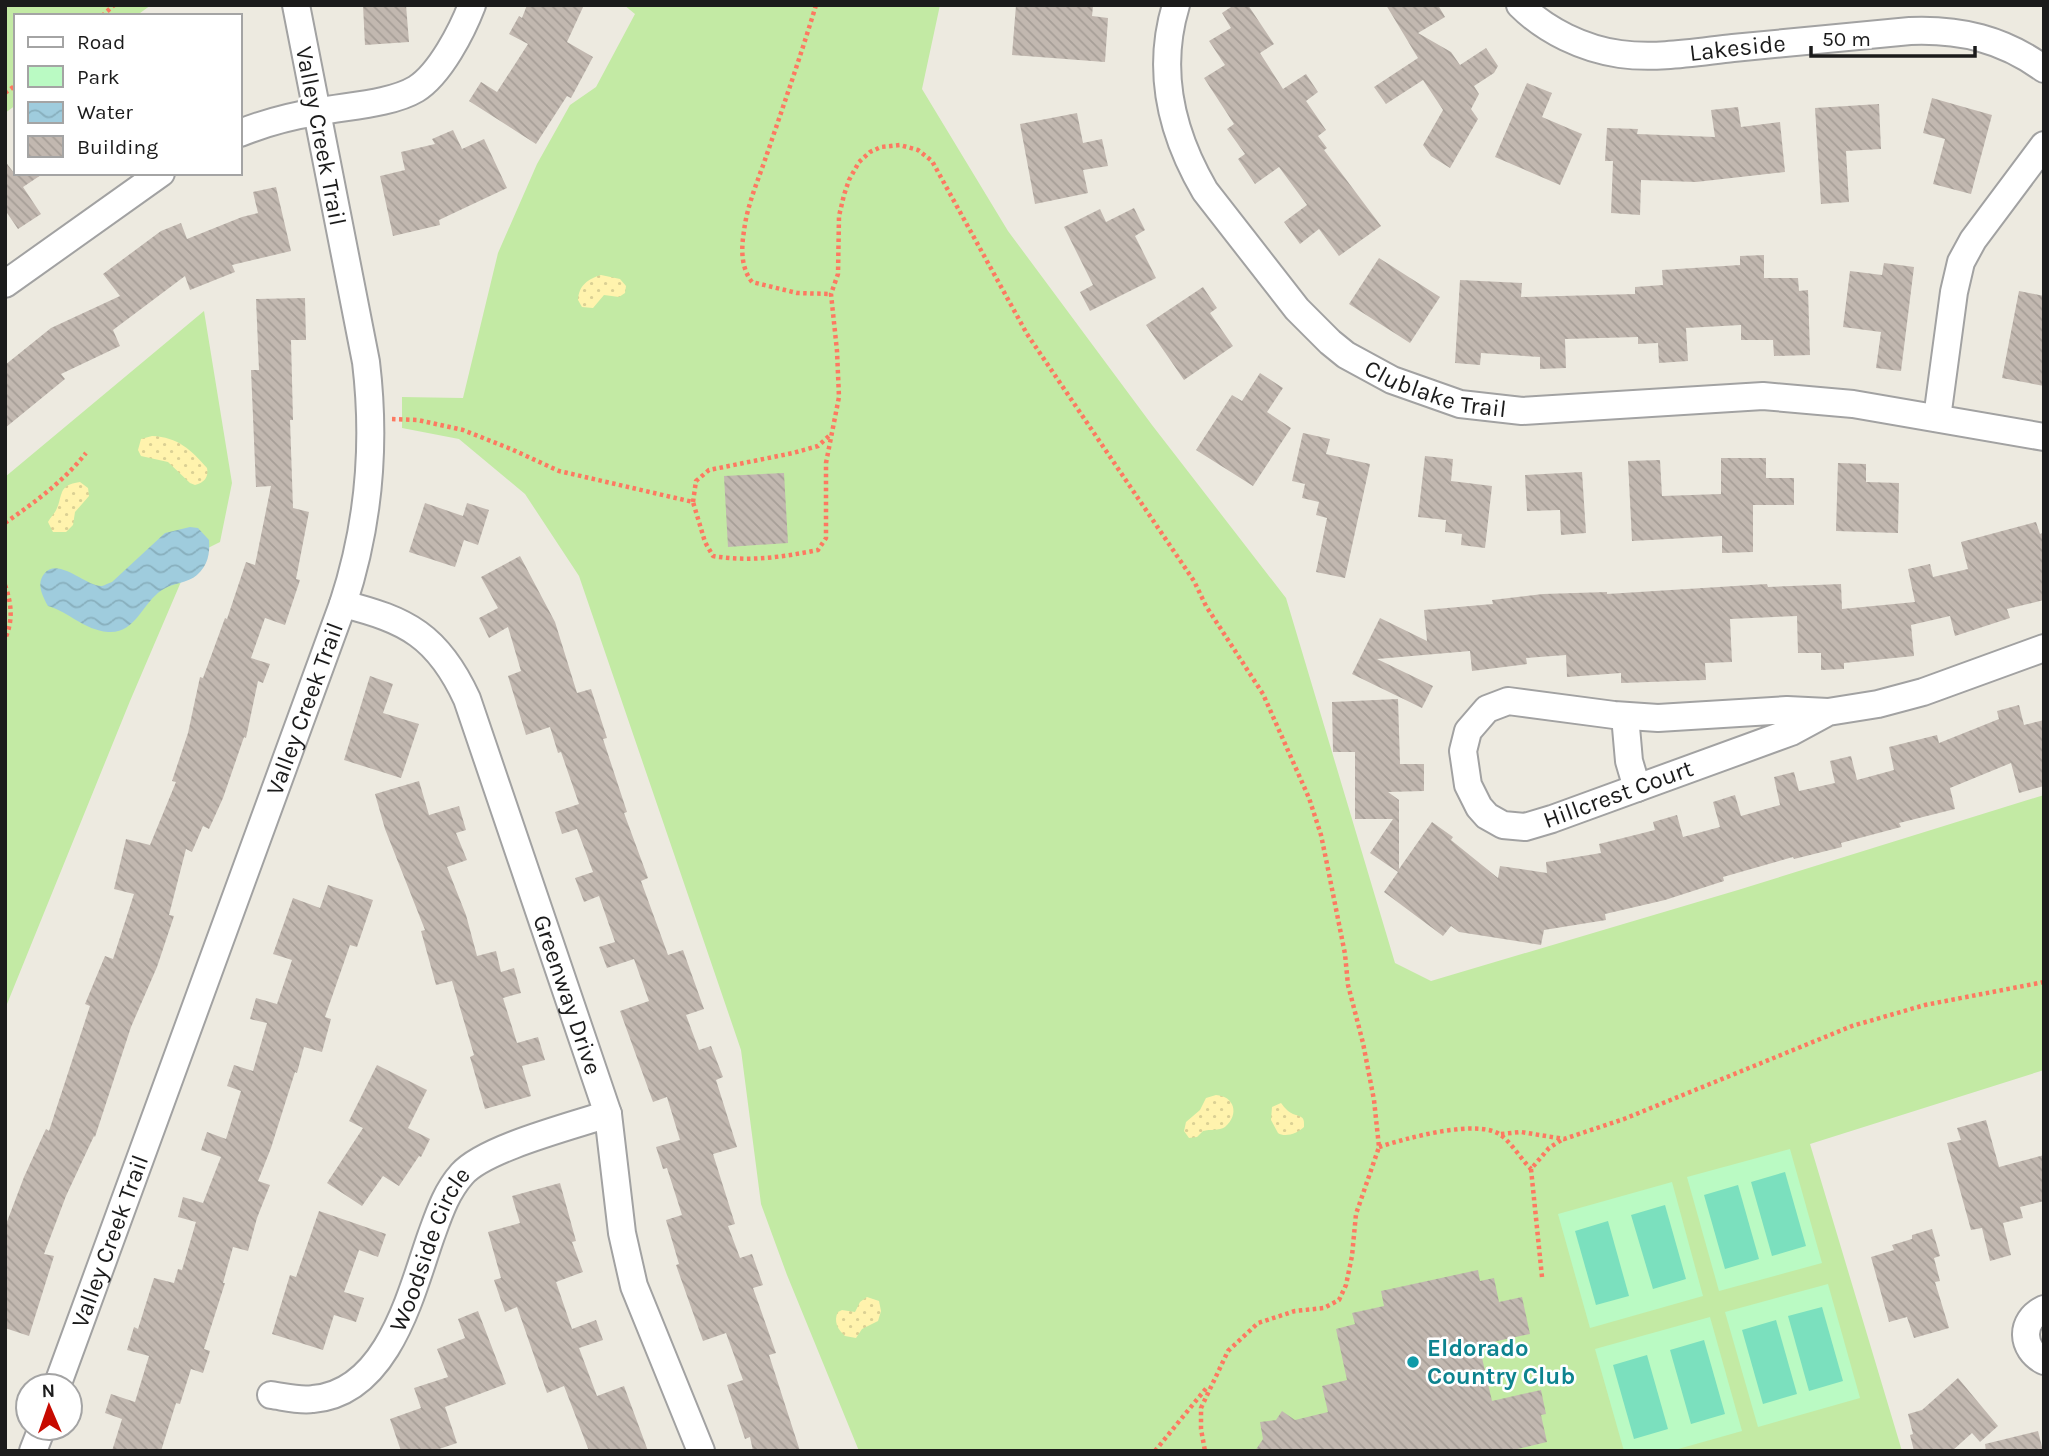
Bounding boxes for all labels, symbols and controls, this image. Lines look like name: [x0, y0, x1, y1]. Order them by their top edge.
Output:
legend: [14, 14, 242, 175]
scale bar: [1811, 14, 1976, 58]
text: 50 m: [1822, 27, 1871, 51]
street label: Lakeside: [1688, 29, 1787, 67]
text: Road: [77, 30, 125, 54]
street label: Valley Creek Trail: [290, 44, 352, 228]
text: Park: [77, 65, 120, 89]
text: Water: [77, 100, 133, 124]
text: Building: [77, 135, 158, 159]
street label: Clublake Trail: [1360, 354, 1508, 423]
street label: Valley Creek Trail: [260, 619, 349, 799]
street label: Hillcrest Court: [1539, 754, 1697, 834]
street label: Greenway Drive: [527, 911, 608, 1078]
street label: Valley Creek Trail: [65, 1151, 154, 1332]
street label: Woodside Circle: [383, 1161, 476, 1336]
place label: Eldorado Country Club: [1427, 1334, 1575, 1390]
marker: Eldorado Country Club: [1405, 1354, 1421, 1370]
north arrow: [14, 1372, 84, 1442]
text: N: [41, 1380, 56, 1402]

